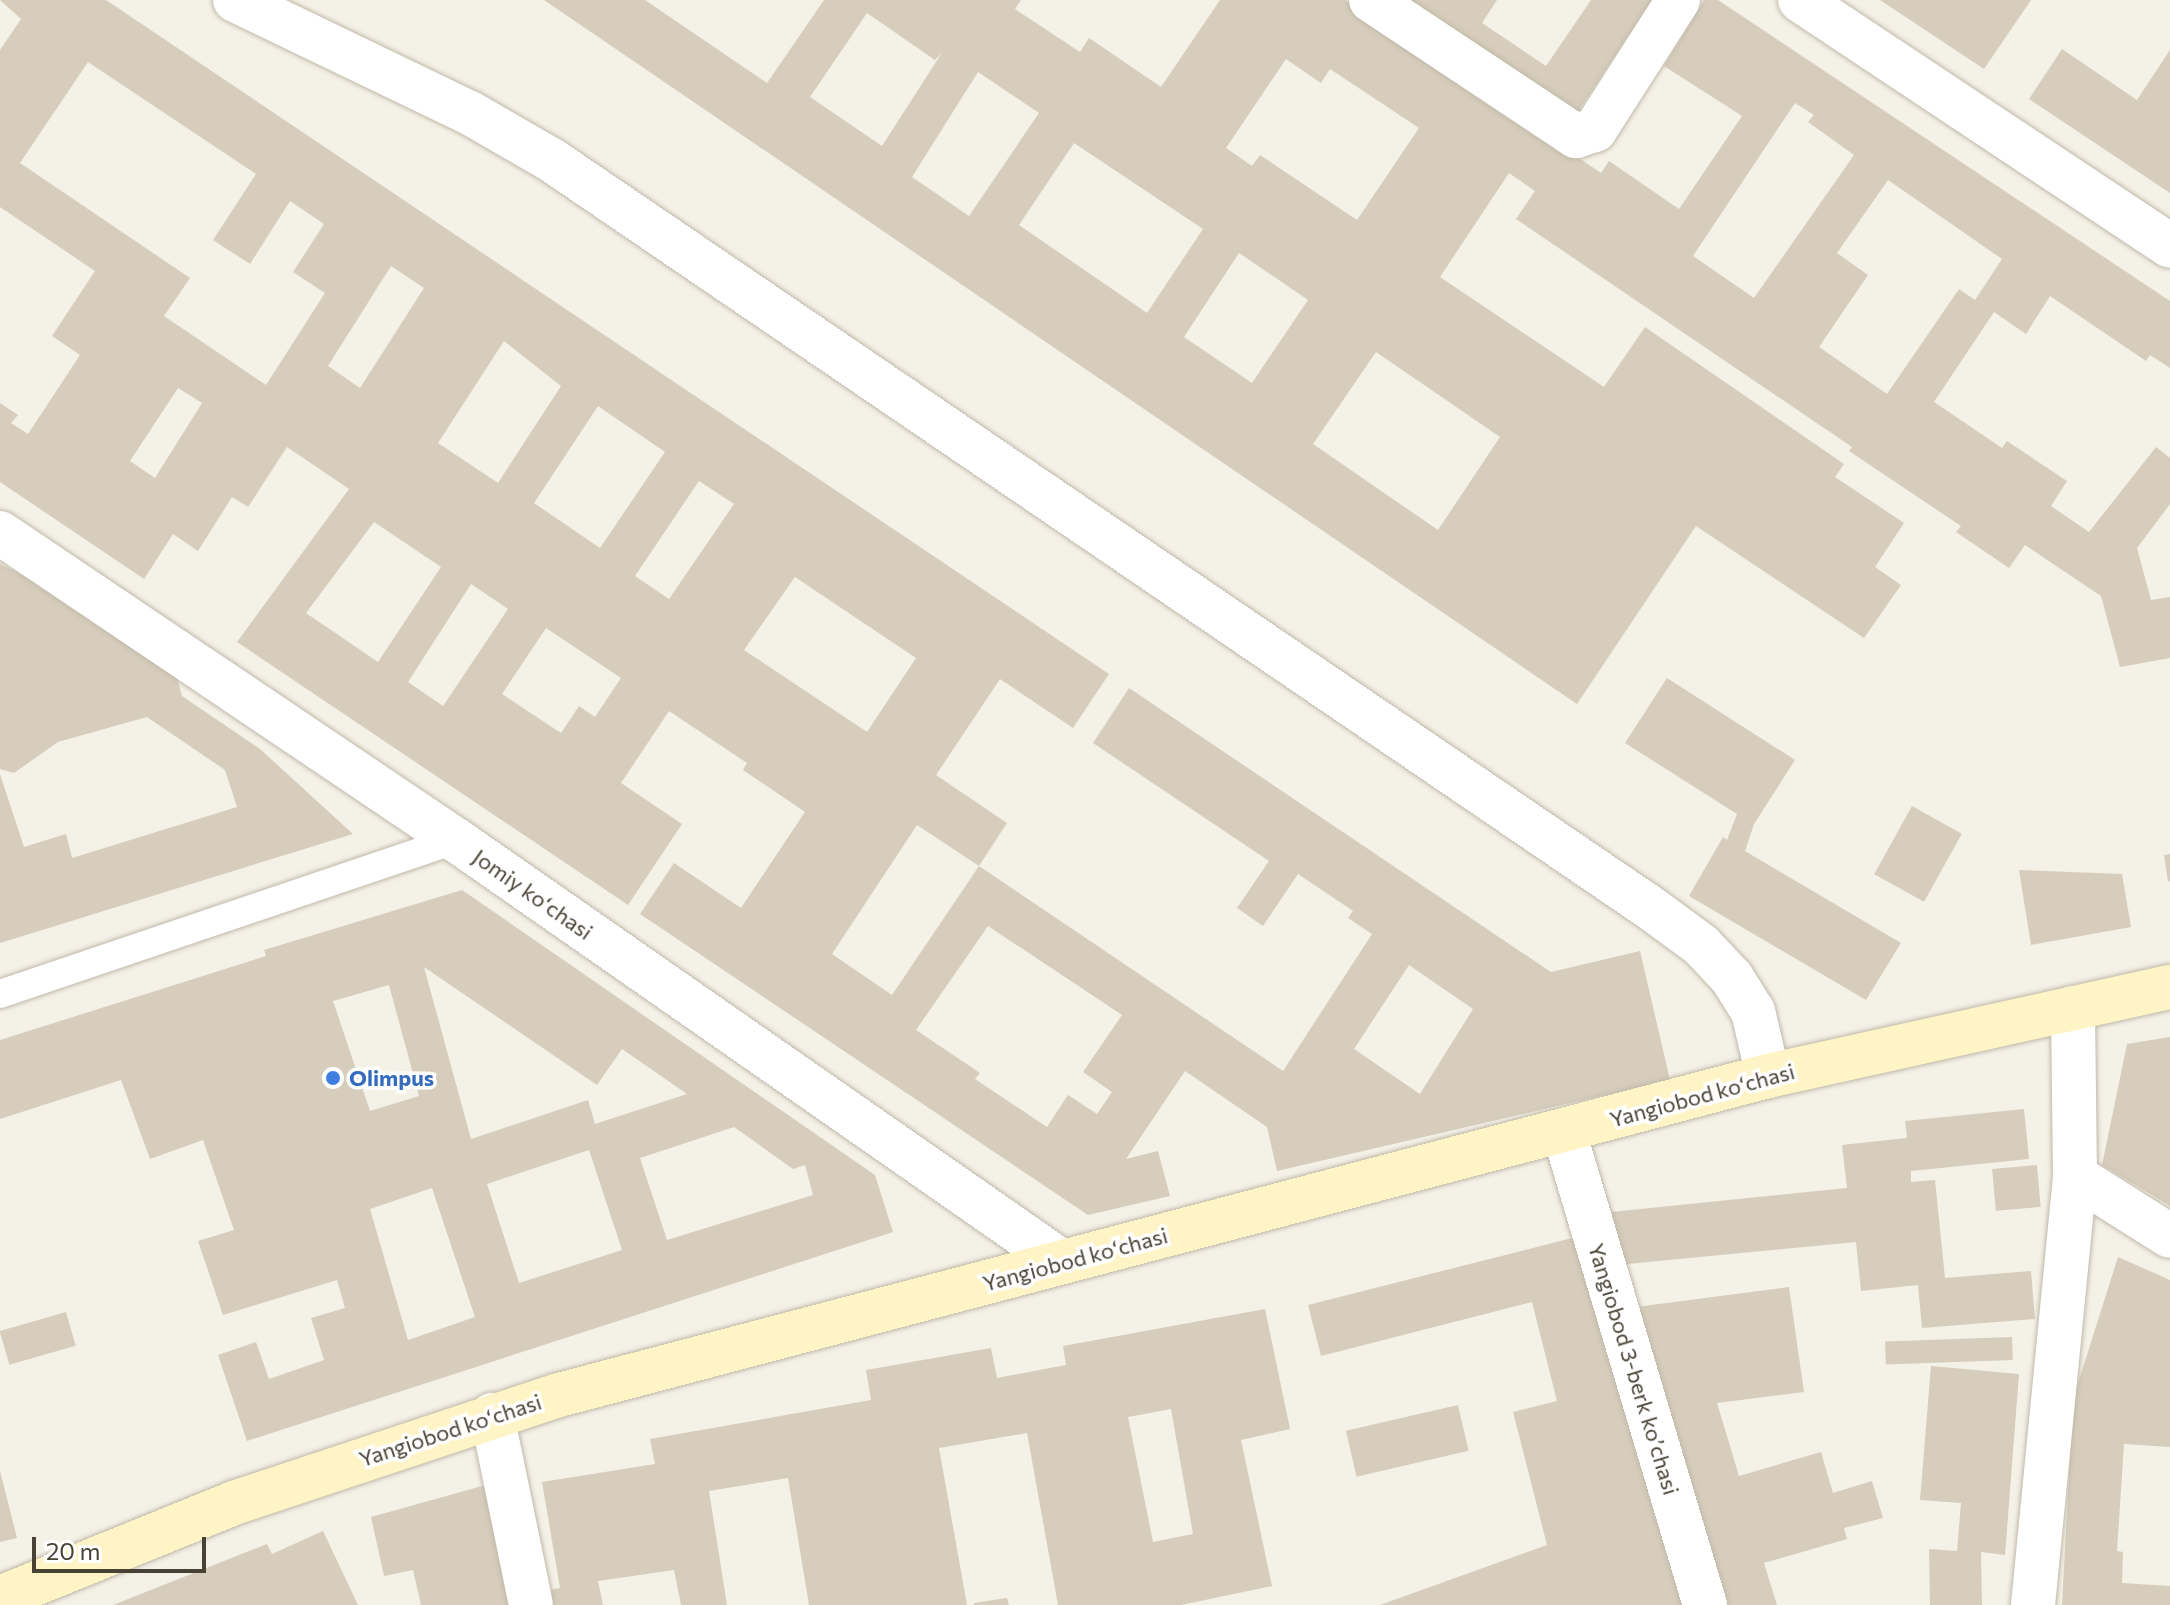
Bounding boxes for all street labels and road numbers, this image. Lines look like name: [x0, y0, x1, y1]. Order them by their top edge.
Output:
street label: Jomiy koʻchasi: [468, 843, 598, 945]
street label: Yangiobod koʻchasi: [1607, 1058, 1797, 1132]
street label: Yangiobod koʻchasi: [980, 1222, 1170, 1296]
street label: Yangiobod 3-berk koʼchasi: [1583, 1240, 1685, 1498]
street label: Yangiobod koʻchasi: [355, 1388, 545, 1472]

